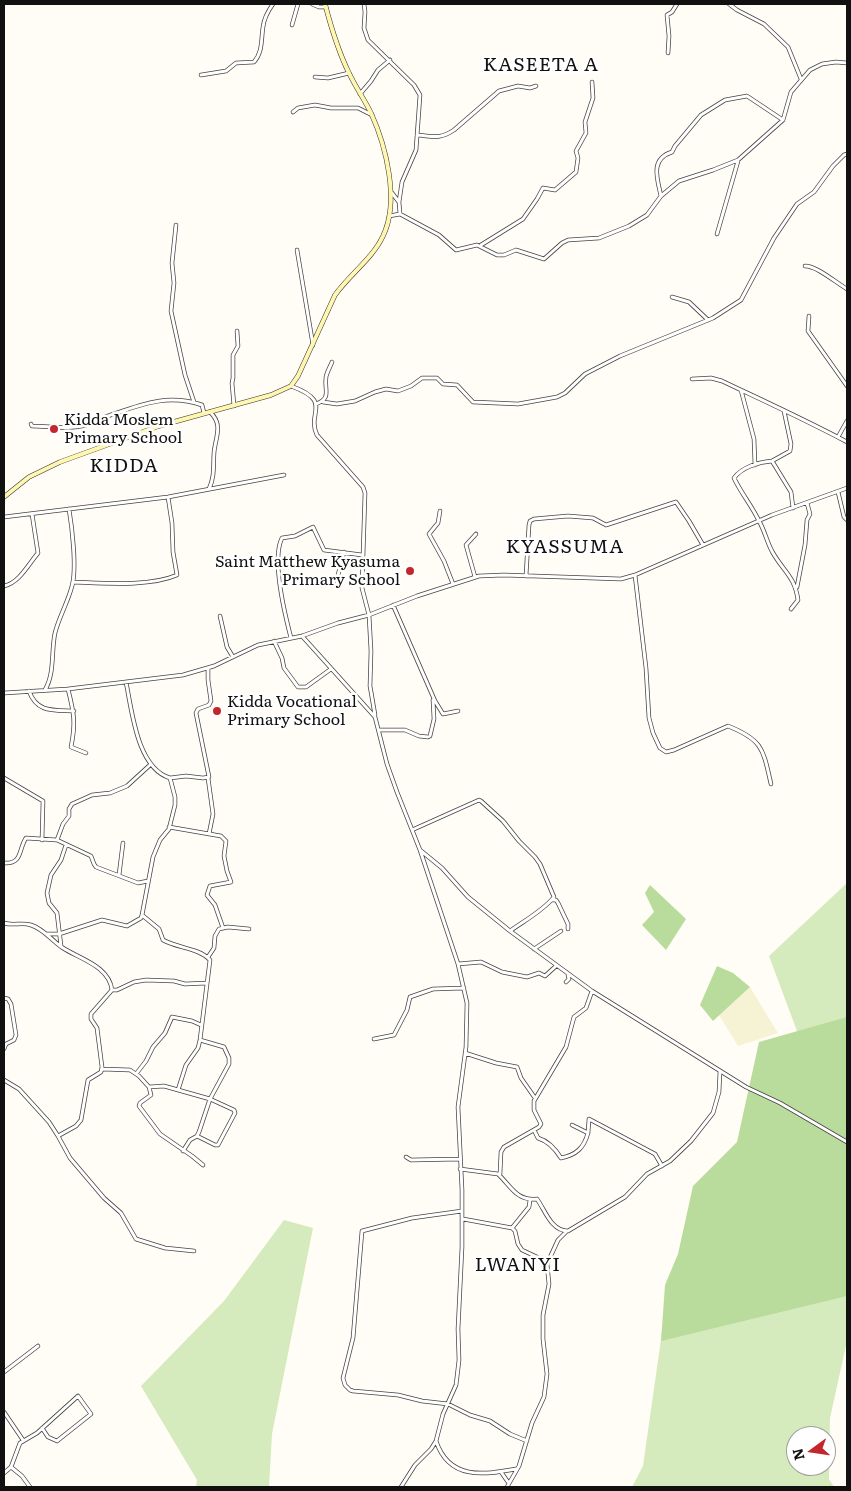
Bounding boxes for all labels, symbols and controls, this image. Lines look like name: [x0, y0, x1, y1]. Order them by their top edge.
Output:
district label: KASEETA A: [482, 54, 600, 76]
place label: Kidda Moslem Primary School: [64, 410, 182, 448]
marker: Kidda Moslem Primary School: [48, 423, 60, 435]
district label: KIDDA: [89, 455, 159, 477]
district label: KYASSUMA: [505, 536, 625, 558]
place label: Saint Matthew Kyasuma Primary School: [215, 552, 400, 590]
marker: Saint Matthew Kyasuma Primary School: [404, 565, 416, 577]
place label: Kidda Vocational Primary School: [227, 692, 357, 730]
marker: Kidda Vocational Primary School: [211, 705, 223, 717]
district label: LWANYI: [474, 1254, 562, 1276]
north arrow: [786, 1426, 836, 1476]
text: N: [786, 1446, 809, 1463]

